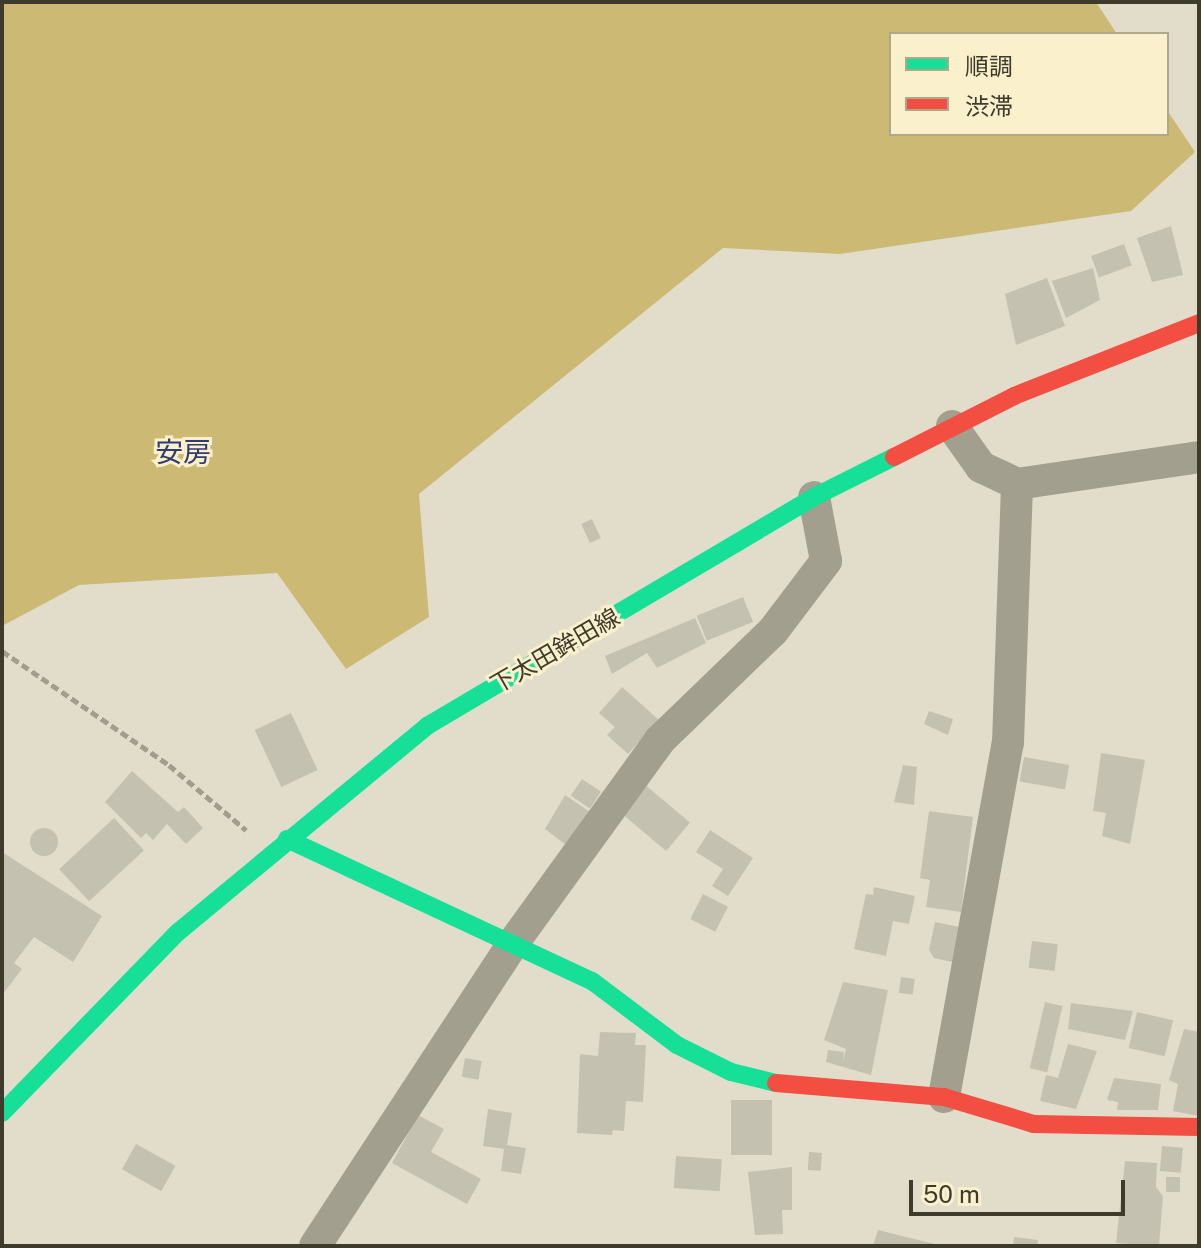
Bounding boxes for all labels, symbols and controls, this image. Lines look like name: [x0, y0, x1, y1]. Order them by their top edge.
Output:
legend: [889, 32, 1169, 136]
text: 順調: [965, 52, 1013, 80]
text: 渋滞: [965, 92, 1013, 120]
district label: 安房: [155, 435, 211, 469]
street label: 下太田鉾田線: [485, 603, 625, 699]
scale bar: [913, 1164, 1129, 1214]
text: 50 m: [923, 1180, 980, 1208]

